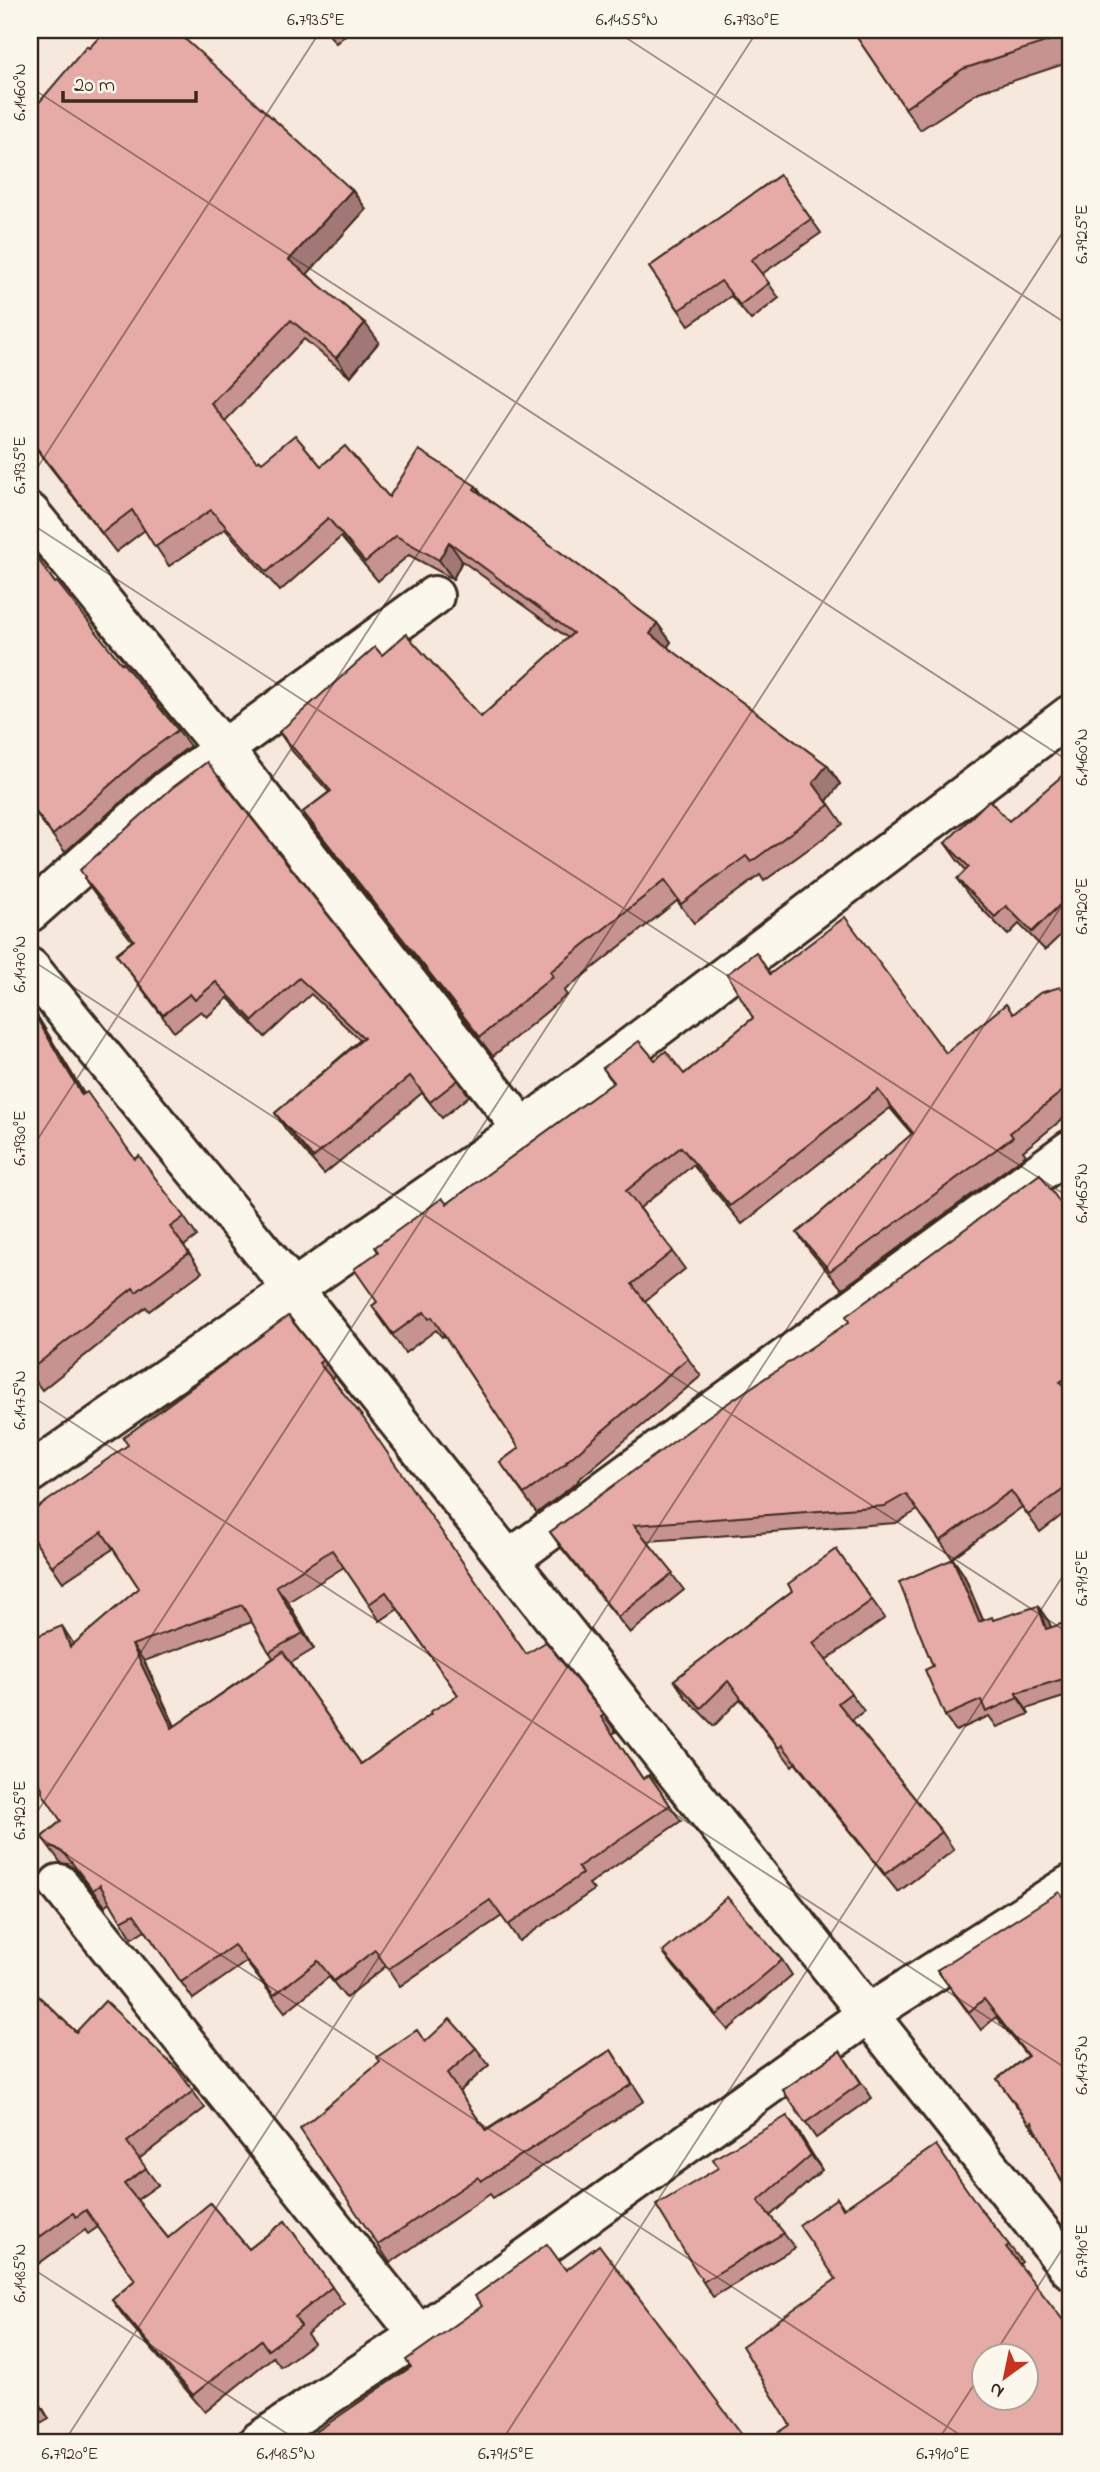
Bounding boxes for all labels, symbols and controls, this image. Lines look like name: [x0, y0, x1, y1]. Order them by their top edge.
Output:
text: 6.7935°E: [287, 8, 345, 34]
text: 6.1455°N: [596, 8, 658, 34]
text: 6.7930°E: [724, 8, 780, 34]
scale bar: [63, 60, 196, 104]
text: 6.1460°N: [8, 63, 34, 121]
text: 20 m: [74, 71, 115, 101]
text: 6.7925°E: [1070, 204, 1096, 264]
text: 6.7935°E: [8, 436, 34, 494]
text: 6.1460°N: [1070, 728, 1096, 786]
text: 6.7920°E: [1070, 877, 1096, 934]
text: 6.1470°N: [8, 936, 34, 992]
text: 6.7930°E: [8, 1110, 34, 1166]
text: 6.1465°N: [1070, 1163, 1096, 1223]
text: 6.1475°N: [8, 1370, 34, 1430]
text: 6.7915°E: [1070, 1550, 1096, 1606]
text: 6.7925°E: [8, 1780, 34, 1840]
text: 6.1475°N: [1070, 2035, 1096, 2095]
text: 6.7910°E: [1070, 2224, 1096, 2278]
text: 6.1485°N: [8, 2244, 34, 2302]
north arrow: [970, 2342, 1040, 2412]
text: N: [984, 2374, 1010, 2404]
text: 6.7920°E: [42, 2442, 99, 2468]
text: 6.1485°N: [257, 2442, 315, 2468]
text: 6.7915°E: [478, 2442, 534, 2468]
text: 6.7910°E: [916, 2442, 970, 2468]

